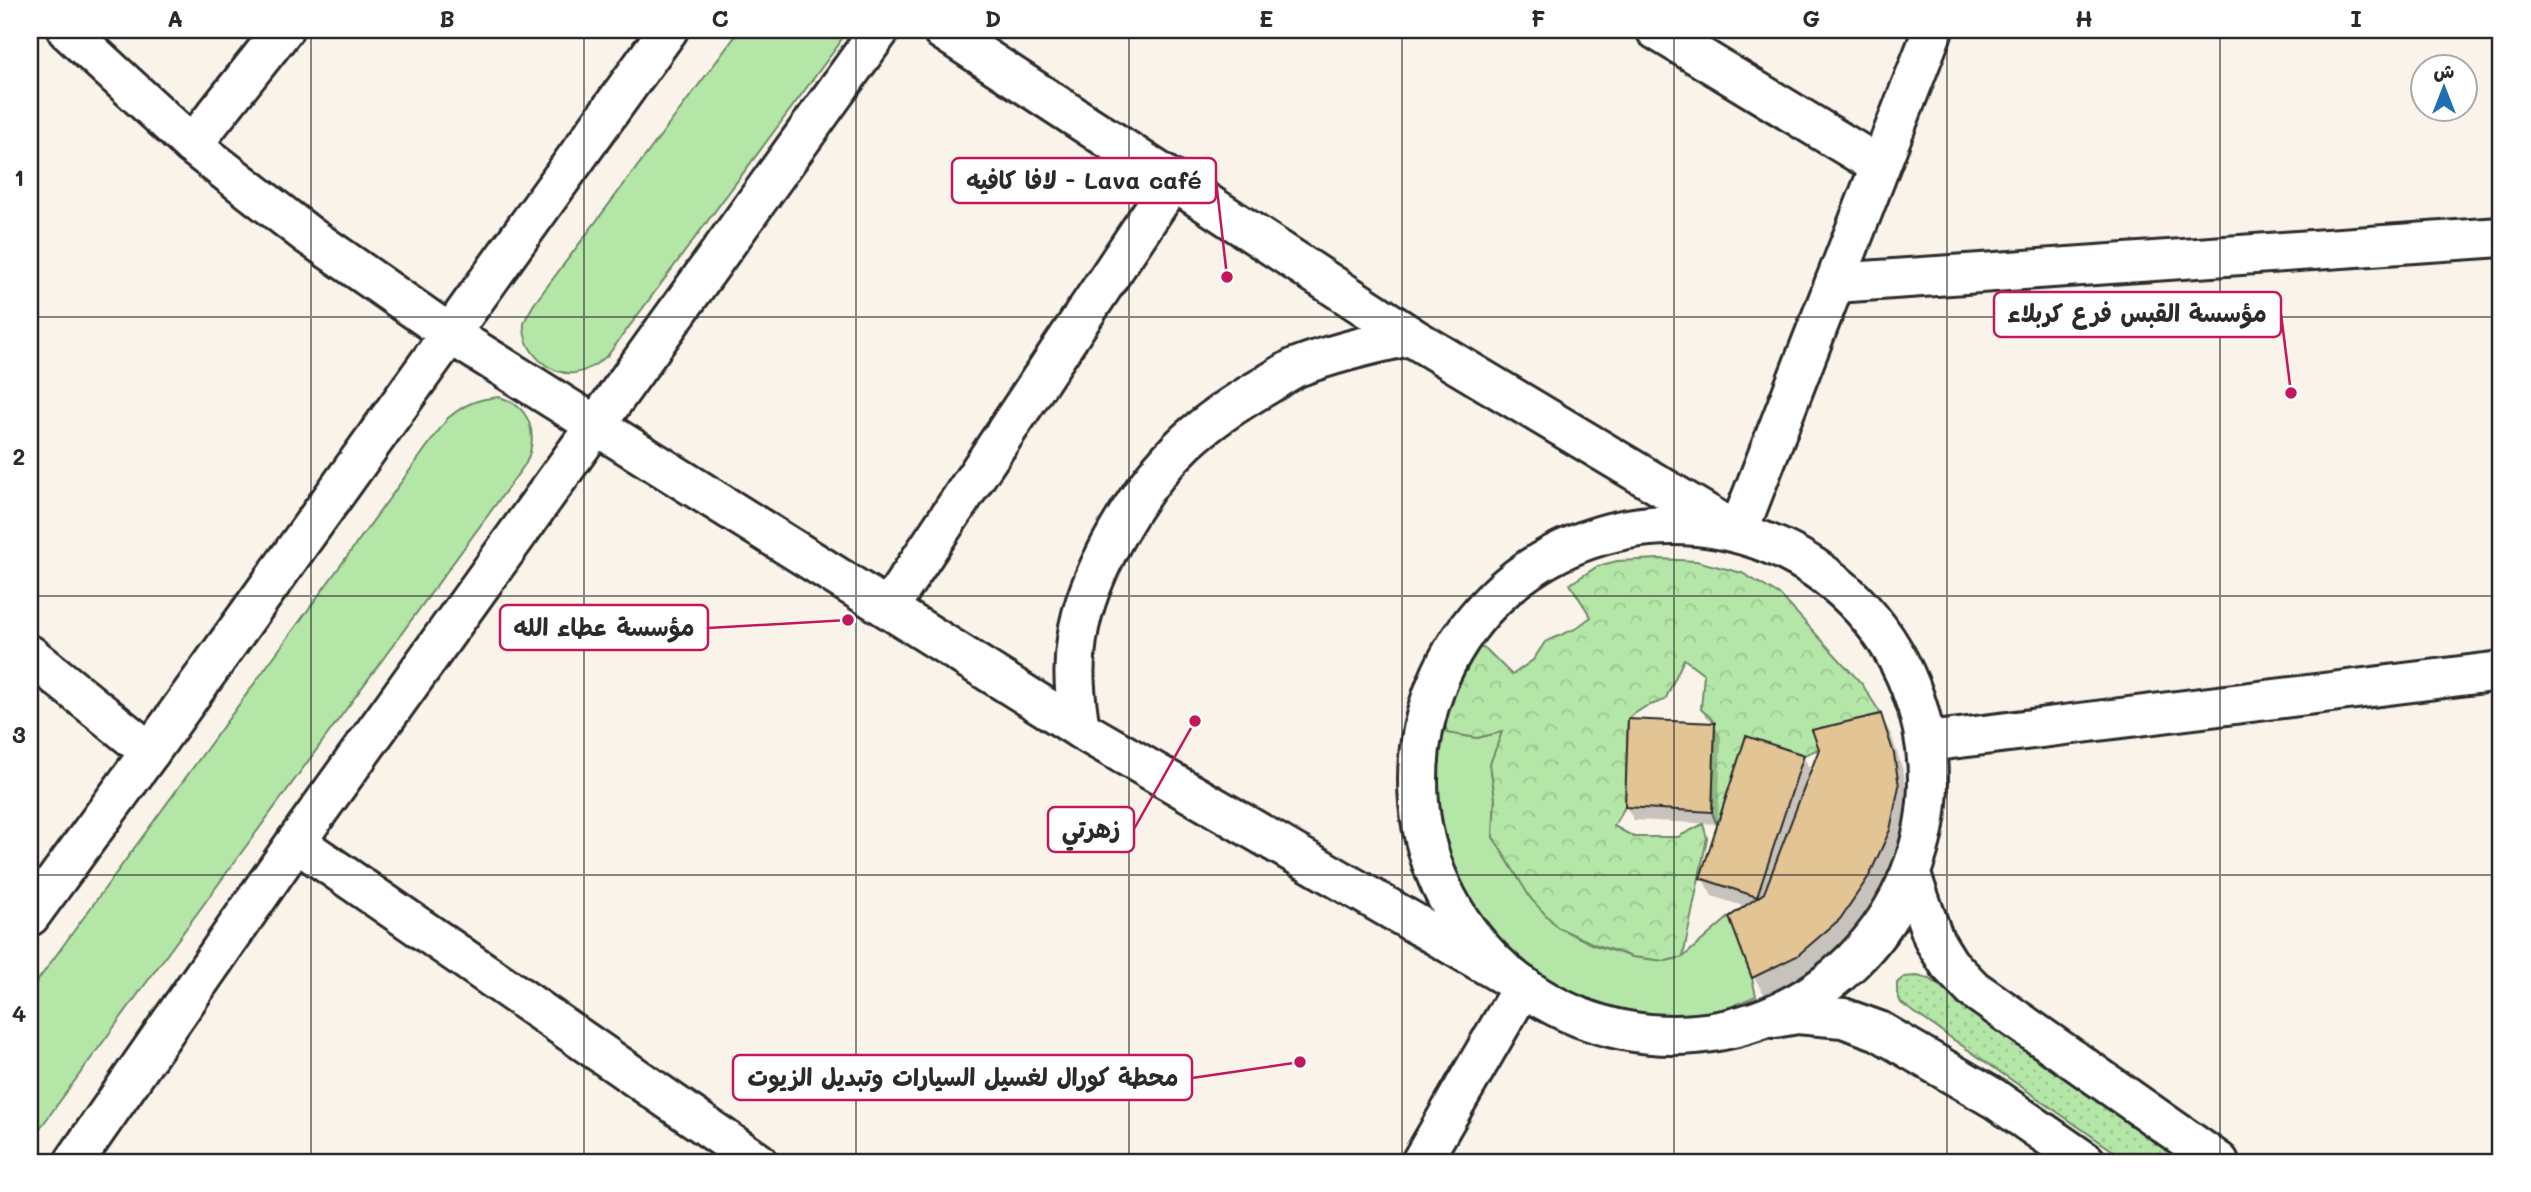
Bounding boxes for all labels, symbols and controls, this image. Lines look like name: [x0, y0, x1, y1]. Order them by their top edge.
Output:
text: A: [167, 3, 183, 33]
text: B: [439, 3, 455, 33]
text: C: [711, 3, 729, 33]
text: D: [985, 3, 1001, 33]
text: E: [1259, 3, 1273, 33]
text: F: [1531, 3, 1545, 33]
text: G: [1802, 3, 1820, 33]
text: H: [2075, 3, 2093, 33]
text: I: [2350, 3, 2362, 33]
north arrow: [2408, 52, 2478, 122]
text: ش: [2434, 58, 2455, 83]
callout: لافا كافيه - Lava café: [952, 158, 1216, 203]
text: 1: [14, 162, 24, 192]
text: لافا كافيه - Lava café: [966, 164, 1202, 195]
callout: مؤسسة القبس فرع كربلاء: [1994, 292, 2281, 337]
text: مؤسسة القبس فرع كربلاء: [2007, 297, 2267, 330]
text: 2: [13, 441, 25, 471]
callout: مؤسسة عطاء الله: [500, 605, 708, 650]
text: مؤسسة عطاء الله: [514, 611, 694, 643]
text: 3: [12, 719, 26, 749]
callout: زهرتي: [1048, 807, 1134, 852]
text: زهرتي: [1062, 813, 1120, 851]
text: 4: [12, 998, 26, 1028]
callout: محطة كورال لغسيل السيارات وتبديل الزيوت: [733, 1055, 1192, 1100]
text: محطة كورال لغسيل السيارات وتبديل الزيوت: [748, 1061, 1178, 1094]

